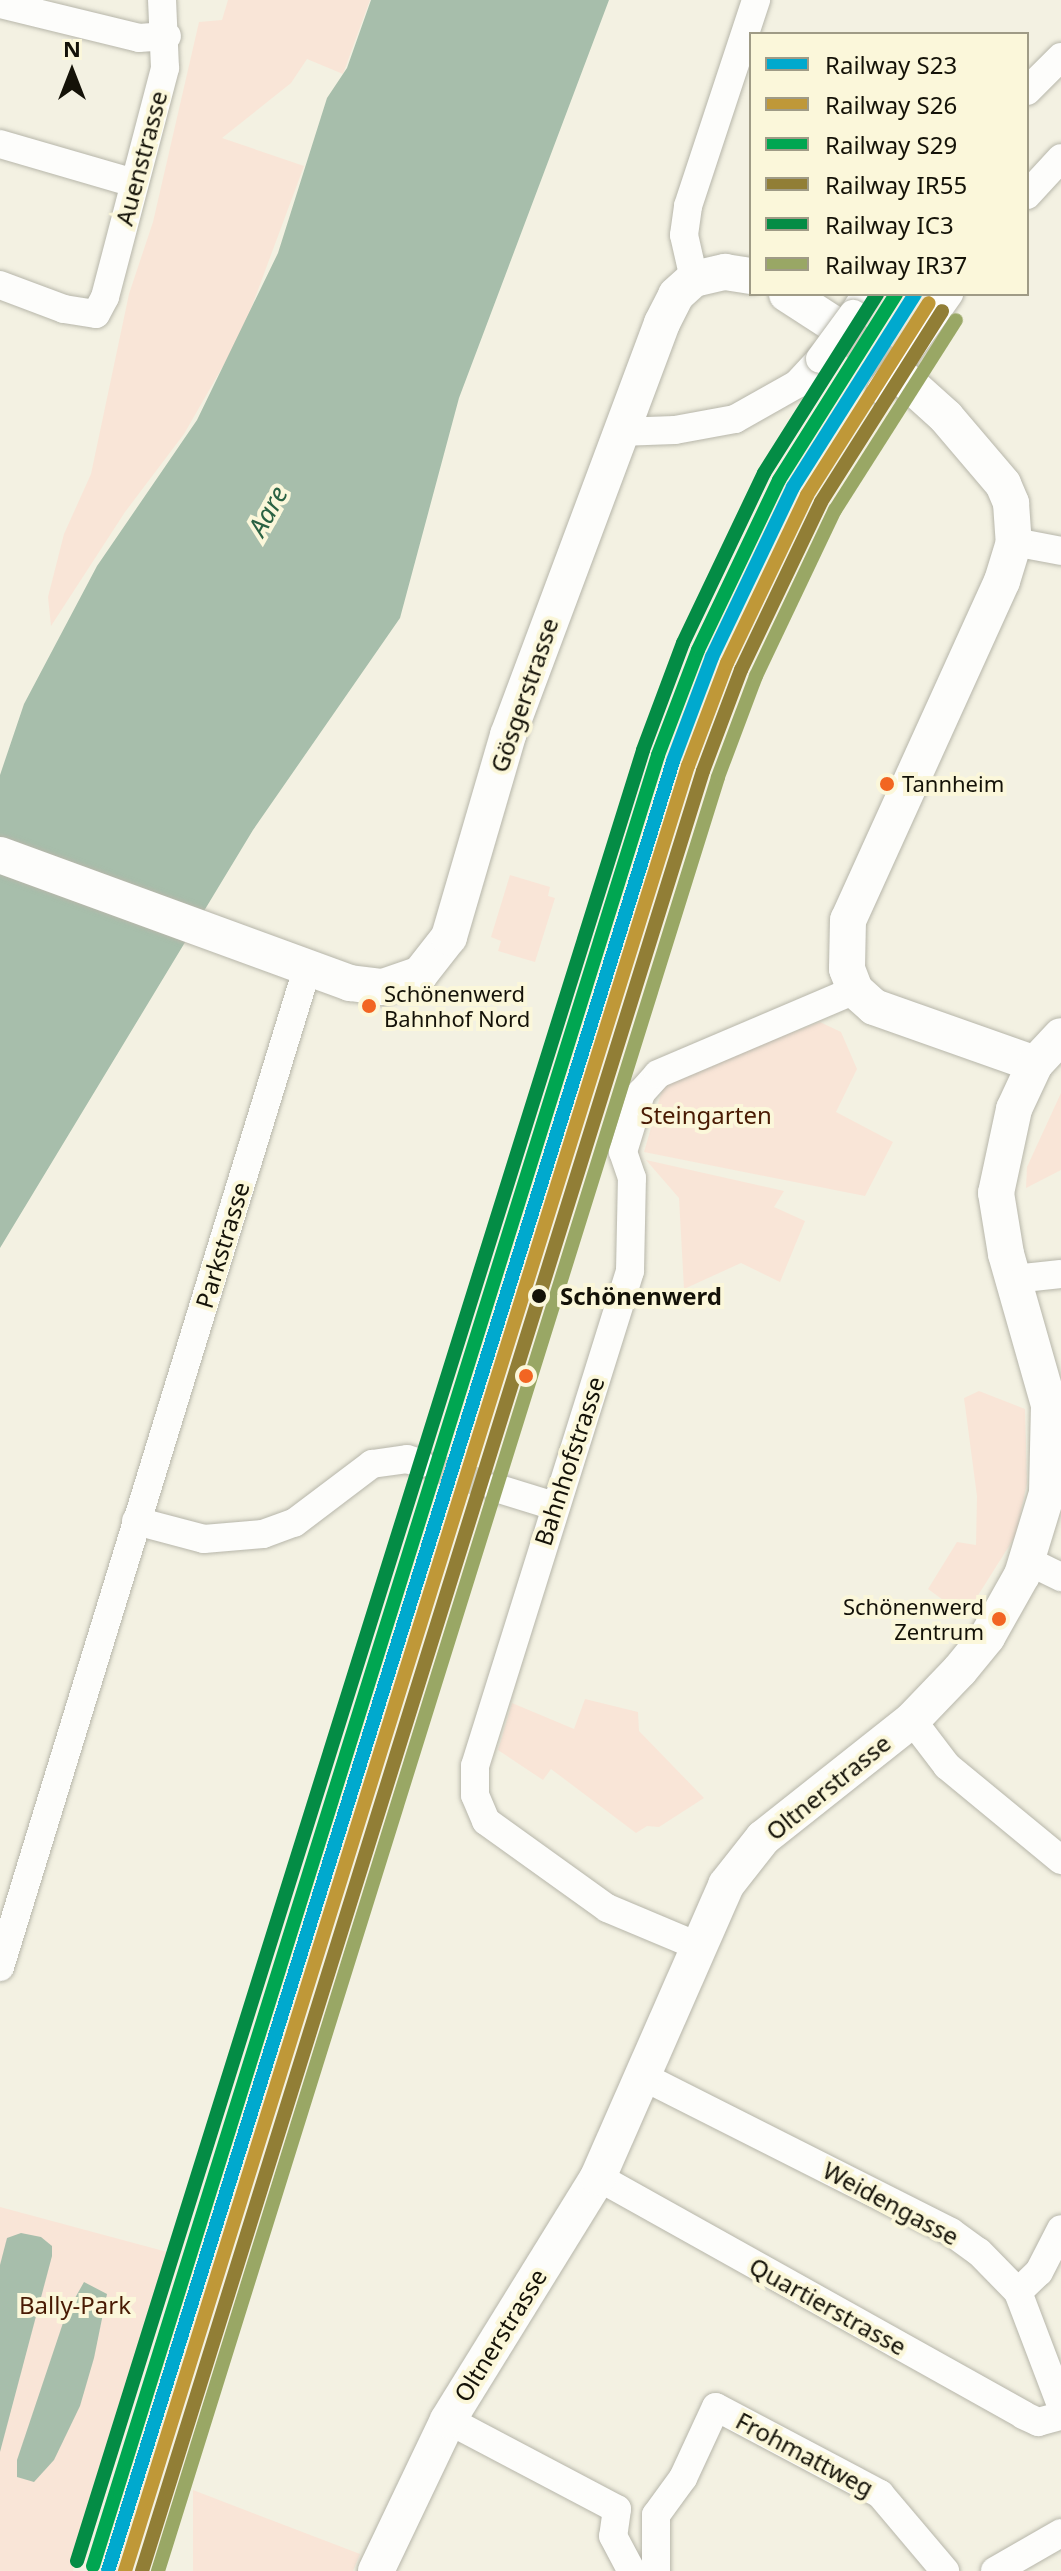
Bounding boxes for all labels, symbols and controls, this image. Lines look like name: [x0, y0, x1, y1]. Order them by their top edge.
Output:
north arrow: [32, 32, 112, 112]
legend: [749, 32, 1029, 296]
text: N: [63, 33, 81, 63]
text: Railway S23: [825, 48, 957, 81]
street label: Auenstrasse: [109, 88, 173, 228]
text: Railway S26: [825, 88, 957, 121]
text: Railway S29: [825, 128, 957, 161]
text: Railway IR55: [825, 168, 967, 201]
text: Railway IC3: [825, 208, 954, 241]
text: Railway IR37: [825, 248, 967, 281]
water label: Aare: [242, 481, 294, 541]
street label: Gösgerstrasse: [484, 614, 564, 776]
place label: Tannheim: [902, 771, 1004, 797]
marker: Tannheim: [879, 776, 895, 792]
place label: Schönenwerd Bahnhof Nord: [384, 980, 530, 1032]
marker: Schönenwerd Bahnhof Nord: [361, 998, 377, 1014]
park label: Steingarten: [640, 1101, 772, 1129]
street label: Parkstrasse: [189, 1178, 255, 1312]
marker: Schönenwerd: [525, 1282, 553, 1310]
place label: Schönenwerd: [560, 1282, 722, 1310]
unlabelled marker: [518, 1368, 534, 1384]
street label: Bahnhofstrasse: [528, 1373, 610, 1549]
place label: Schönenwerd Zentrum: [843, 1593, 984, 1644]
marker: Schönenwerd Zentrum: [991, 1611, 1007, 1627]
street label: Oltnerstrasse: [760, 1728, 896, 1846]
street label: Weidengasse: [818, 2155, 964, 2251]
street label: Quartierstrasse: [745, 2251, 911, 2361]
street label: Oltnerstrasse: [448, 2263, 552, 2407]
park label: Bally-Park: [19, 2291, 131, 2319]
street label: Frohmattweg: [731, 2406, 879, 2502]

